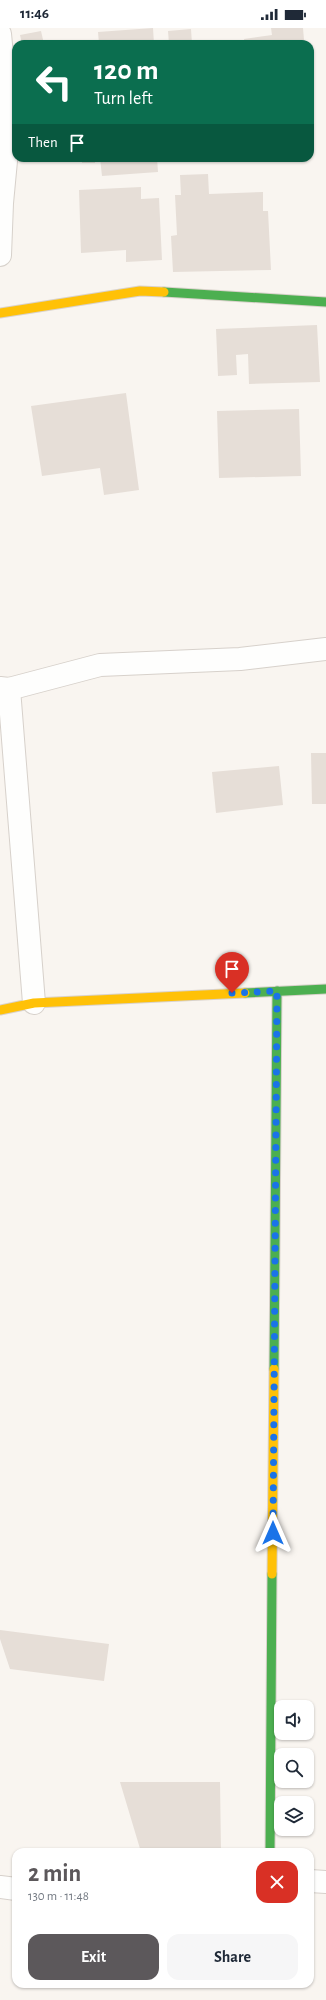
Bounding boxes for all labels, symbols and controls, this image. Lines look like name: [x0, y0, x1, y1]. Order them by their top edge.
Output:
text: 11:46: [20, 6, 49, 21]
icon: left: [28, 56, 80, 108]
text: 120 m: [94, 57, 159, 85]
text: Turn left: [94, 90, 153, 108]
icon: arrive: [66, 132, 88, 154]
text: Then: [28, 135, 58, 150]
pin: [215, 952, 249, 993]
icon: arrive: [221, 958, 243, 980]
position arrow: [252, 1512, 294, 1554]
map controls: [274, 1700, 314, 1836]
button: sound: [274, 1700, 314, 1740]
button: search: [274, 1748, 314, 1788]
button: layers: [274, 1796, 314, 1836]
button: close: [256, 1861, 298, 1903]
text: 2 min: [28, 1862, 81, 1886]
text: 130 m · 11:48: [28, 1890, 89, 1903]
button: Exit: [28, 1934, 159, 1980]
button: Share: [167, 1934, 298, 1980]

